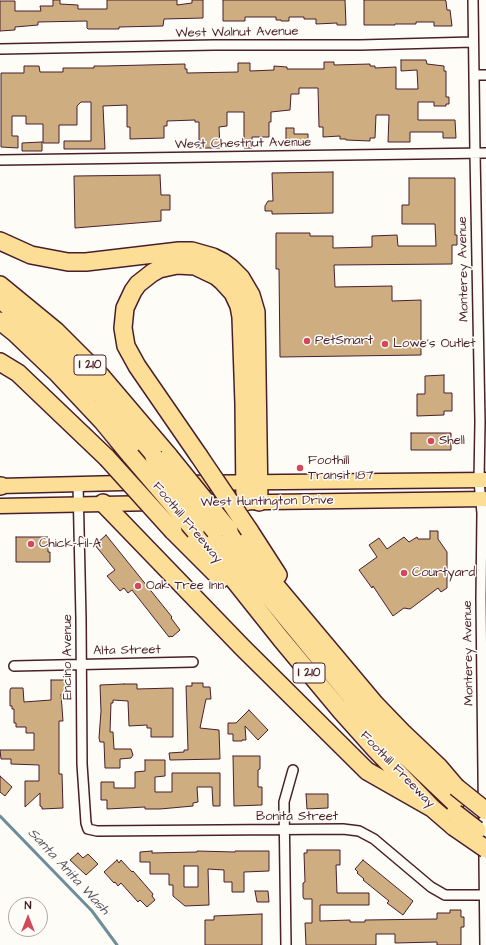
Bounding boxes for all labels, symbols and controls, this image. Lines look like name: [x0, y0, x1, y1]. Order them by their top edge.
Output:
street label: West Walnut Avenue: [175, 24, 299, 42]
street label: West Chestnut Avenue: [175, 135, 311, 153]
street label: Monterey Avenue: [455, 216, 473, 322]
place label: PetSmart: [315, 333, 373, 349]
marker: PetSmart: [302, 336, 312, 346]
place label: Lowe's Outlet: [393, 336, 476, 352]
marker: Lowe's Outlet: [380, 339, 390, 349]
road number: I 210: [74, 355, 106, 375]
place label: Shell: [439, 433, 465, 449]
marker: Shell: [426, 436, 436, 446]
place label: Foothill Transit 187: [308, 453, 373, 484]
marker: Foothill Transit 187: [295, 463, 305, 473]
street label: Foothill Freeway: [149, 479, 225, 567]
street label: West Huntington Drive: [200, 493, 334, 511]
place label: Chick-fil-A: [39, 536, 101, 552]
marker: Chick-fil-A: [26, 539, 36, 549]
place label: Courtyard: [412, 565, 475, 581]
marker: Courtyard: [399, 568, 409, 578]
place label: Oak Tree Inn: [146, 578, 224, 594]
marker: Oak Tree Inn: [133, 581, 143, 591]
street label: Monterey Avenue: [460, 600, 478, 706]
street label: Encino Avenue: [60, 614, 76, 700]
street label: Alta Street: [93, 643, 161, 659]
road number: I 210: [293, 663, 325, 683]
street label: Foothill Freeway: [356, 728, 438, 812]
street label: Bonita Street: [256, 809, 338, 825]
water label: Santa Anita Wash: [24, 825, 112, 919]
north arrow: [8, 897, 48, 937]
text: N: [25, 898, 31, 913]

